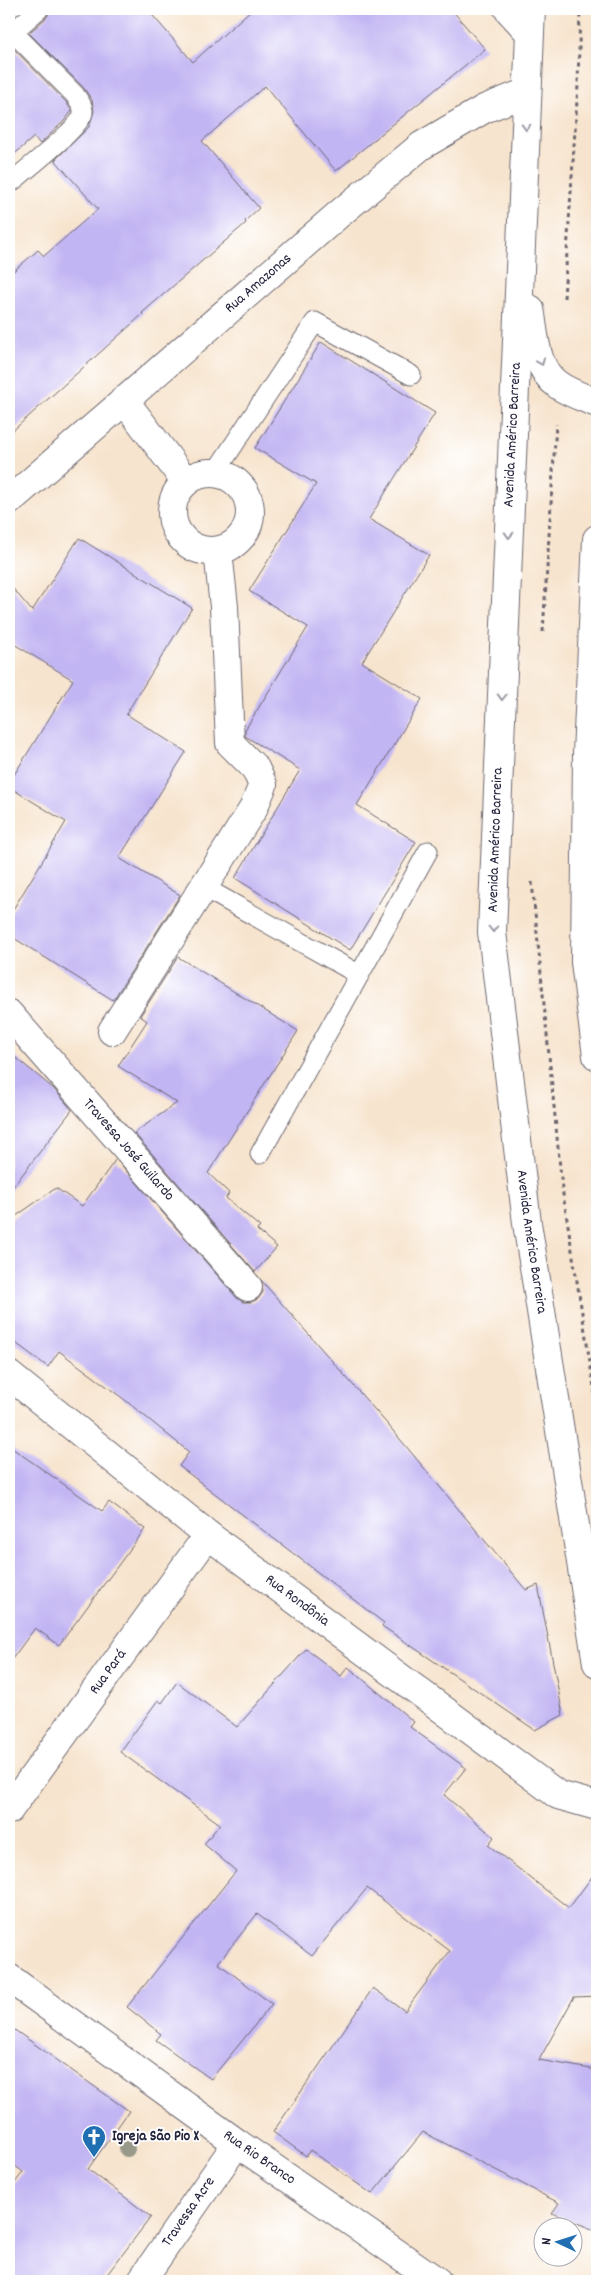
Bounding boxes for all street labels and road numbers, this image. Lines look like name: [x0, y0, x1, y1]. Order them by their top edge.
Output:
street label: Rua Amazonas: [220, 248, 297, 319]
street label: Avenida Américo Barreira: [498, 361, 528, 508]
street label: Avenida Américo Barreira: [482, 766, 510, 913]
street label: Travessa José Guilardo: [77, 1094, 179, 1206]
street label: Avenida Américo Barreira: [510, 1169, 552, 1316]
street label: Rua Rondônia: [260, 1570, 335, 1633]
street label: Rua Pará: [85, 1645, 133, 1699]
street label: Rua Rio Branco: [218, 2125, 300, 2191]
street label: Travessa Acre: [157, 2172, 221, 2252]

